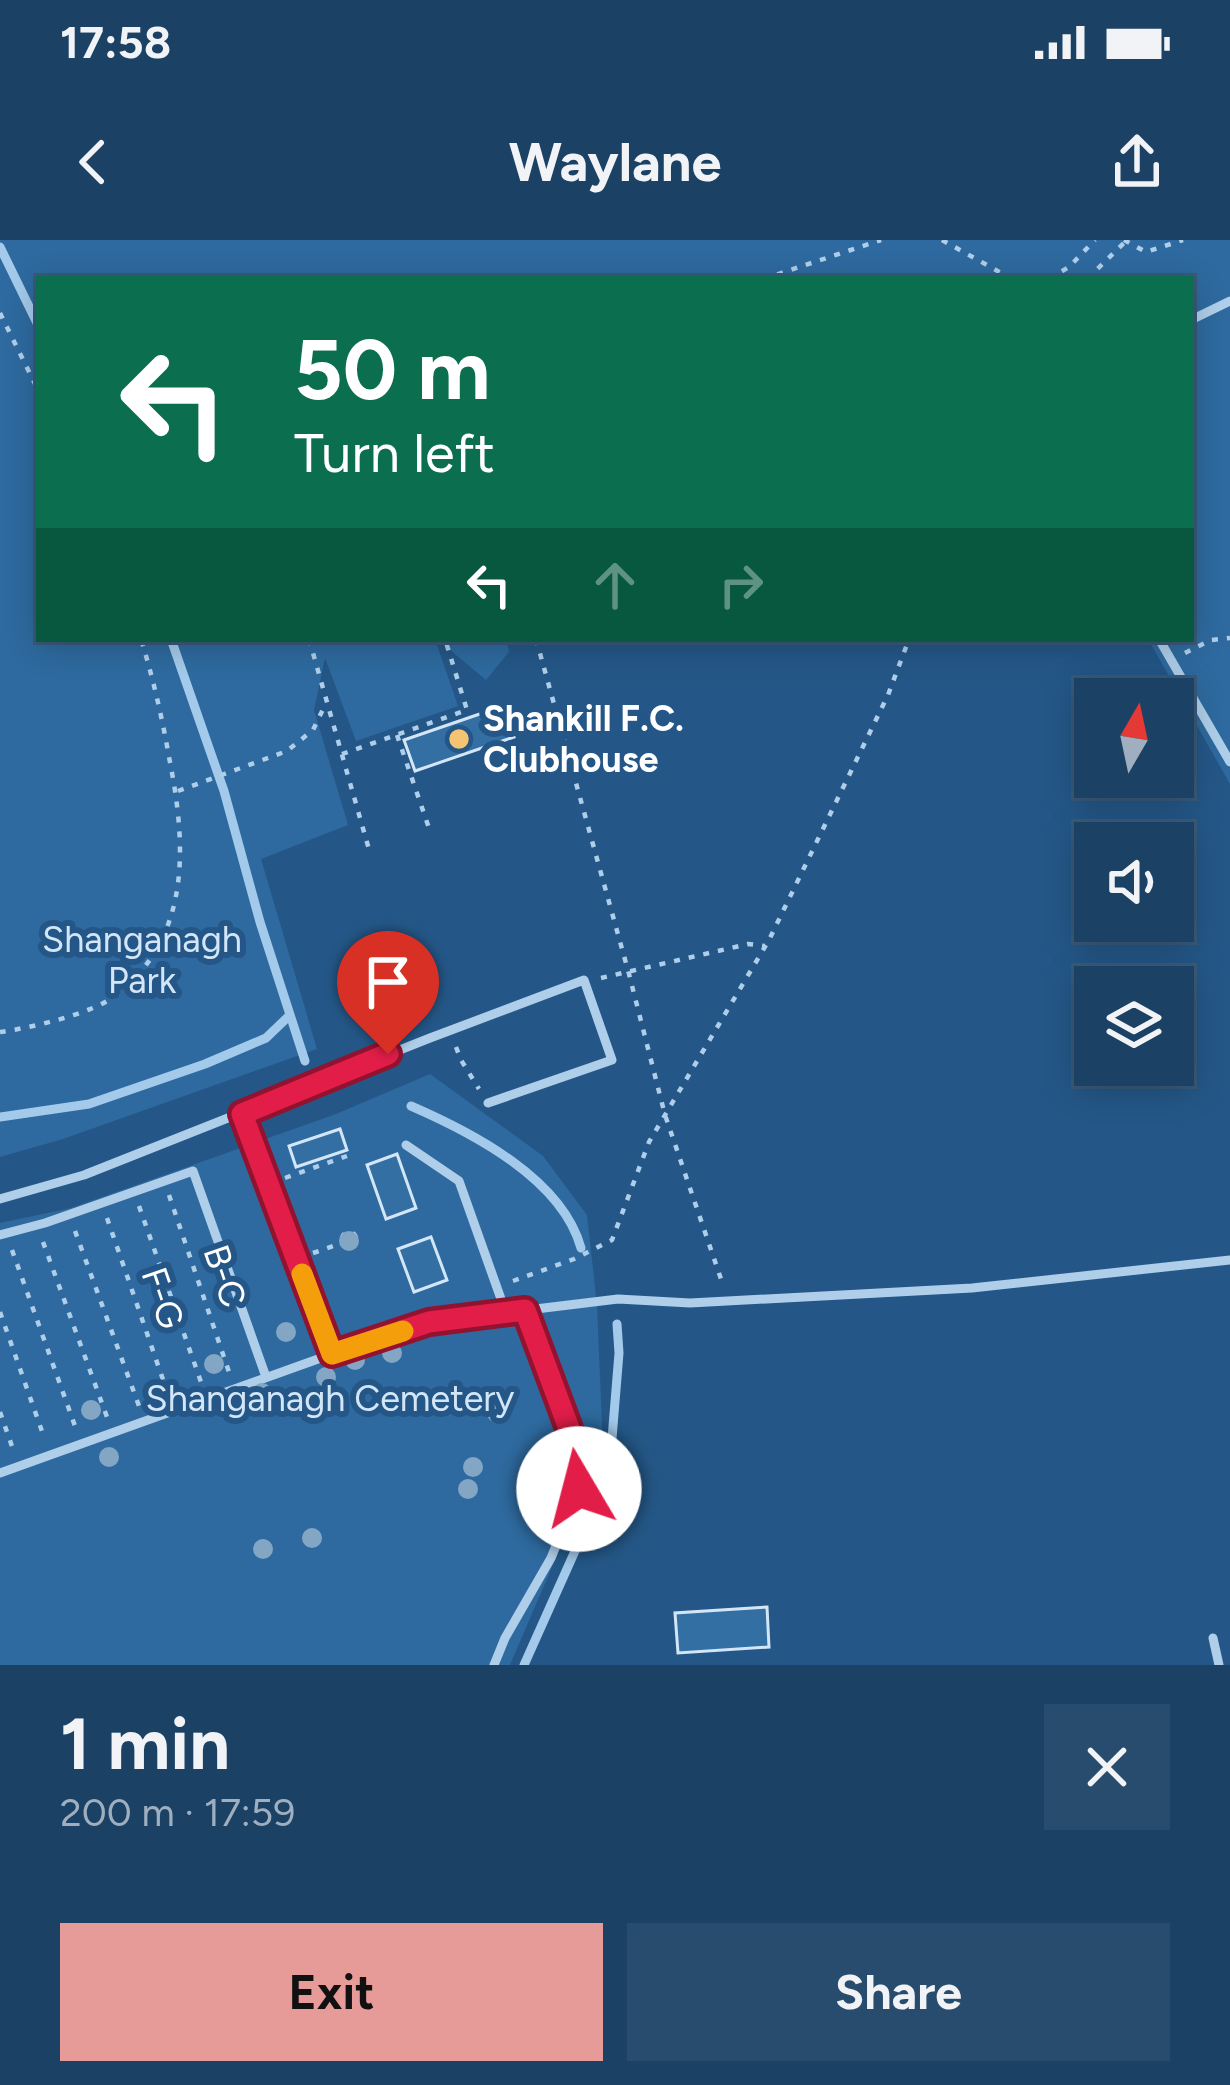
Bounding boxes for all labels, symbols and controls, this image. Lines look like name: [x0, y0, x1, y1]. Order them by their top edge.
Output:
text: 17:58: [60, 15, 171, 69]
icon: back: [60, 129, 126, 195]
icon: share: [1104, 129, 1170, 195]
text: Waylane: [509, 130, 721, 195]
text: 50 m: [294, 319, 490, 420]
icon: left: [96, 324, 252, 480]
text: Turn left: [294, 421, 495, 486]
icon: left: [456, 552, 522, 618]
icon: ahead: [582, 552, 648, 618]
icon: right: [708, 552, 774, 618]
north arrow: [1074, 678, 1194, 798]
map controls: [1074, 678, 1194, 1086]
place label: Shankill F.C. Clubhouse: [483, 697, 684, 781]
marker: Shankill F.C. Clubhouse: [446, 726, 472, 752]
button: sound: [1074, 822, 1194, 942]
park label: Shanganagh Park: [42, 918, 242, 1002]
pin: [337, 931, 439, 1054]
icon: arrive: [355, 949, 421, 1015]
button: layers: [1074, 966, 1194, 1086]
street label: B-C: [194, 1239, 256, 1313]
street label: F-G: [133, 1262, 193, 1334]
park label: Shanganagh Cemetery: [146, 1377, 515, 1420]
position arrow: [516, 1426, 642, 1552]
text: 1 min: [60, 1701, 230, 1787]
button: close: [1044, 1704, 1170, 1830]
text: 200 m · 17:59: [60, 1789, 295, 1836]
button: Exit: [60, 1923, 603, 2061]
button: Share: [627, 1923, 1170, 2061]

